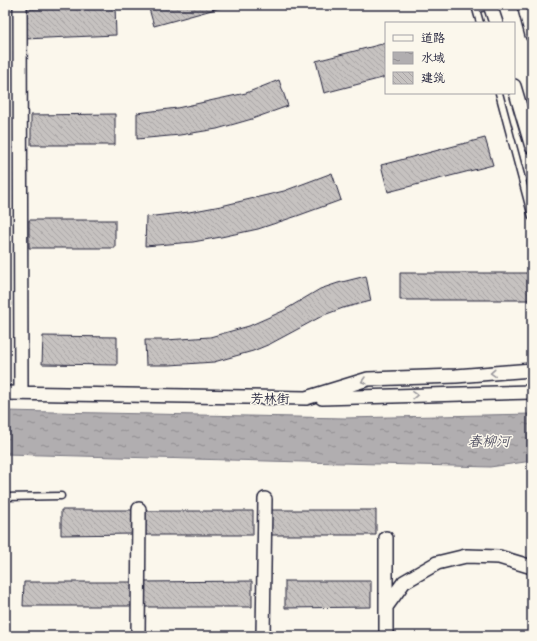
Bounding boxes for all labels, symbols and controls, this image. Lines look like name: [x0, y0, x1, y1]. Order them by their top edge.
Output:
legend: [385, 22, 515, 94]
text: 道路: [421, 31, 445, 45]
text: 水域: [421, 51, 445, 65]
text: 建筑: [421, 71, 445, 85]
one-way arrow: [490, 369, 496, 378]
one-way arrow: [360, 376, 367, 385]
street label: 芳林街: [250, 391, 290, 406]
one-way arrow: [412, 391, 418, 399]
water label: 春柳河: [468, 433, 512, 450]

